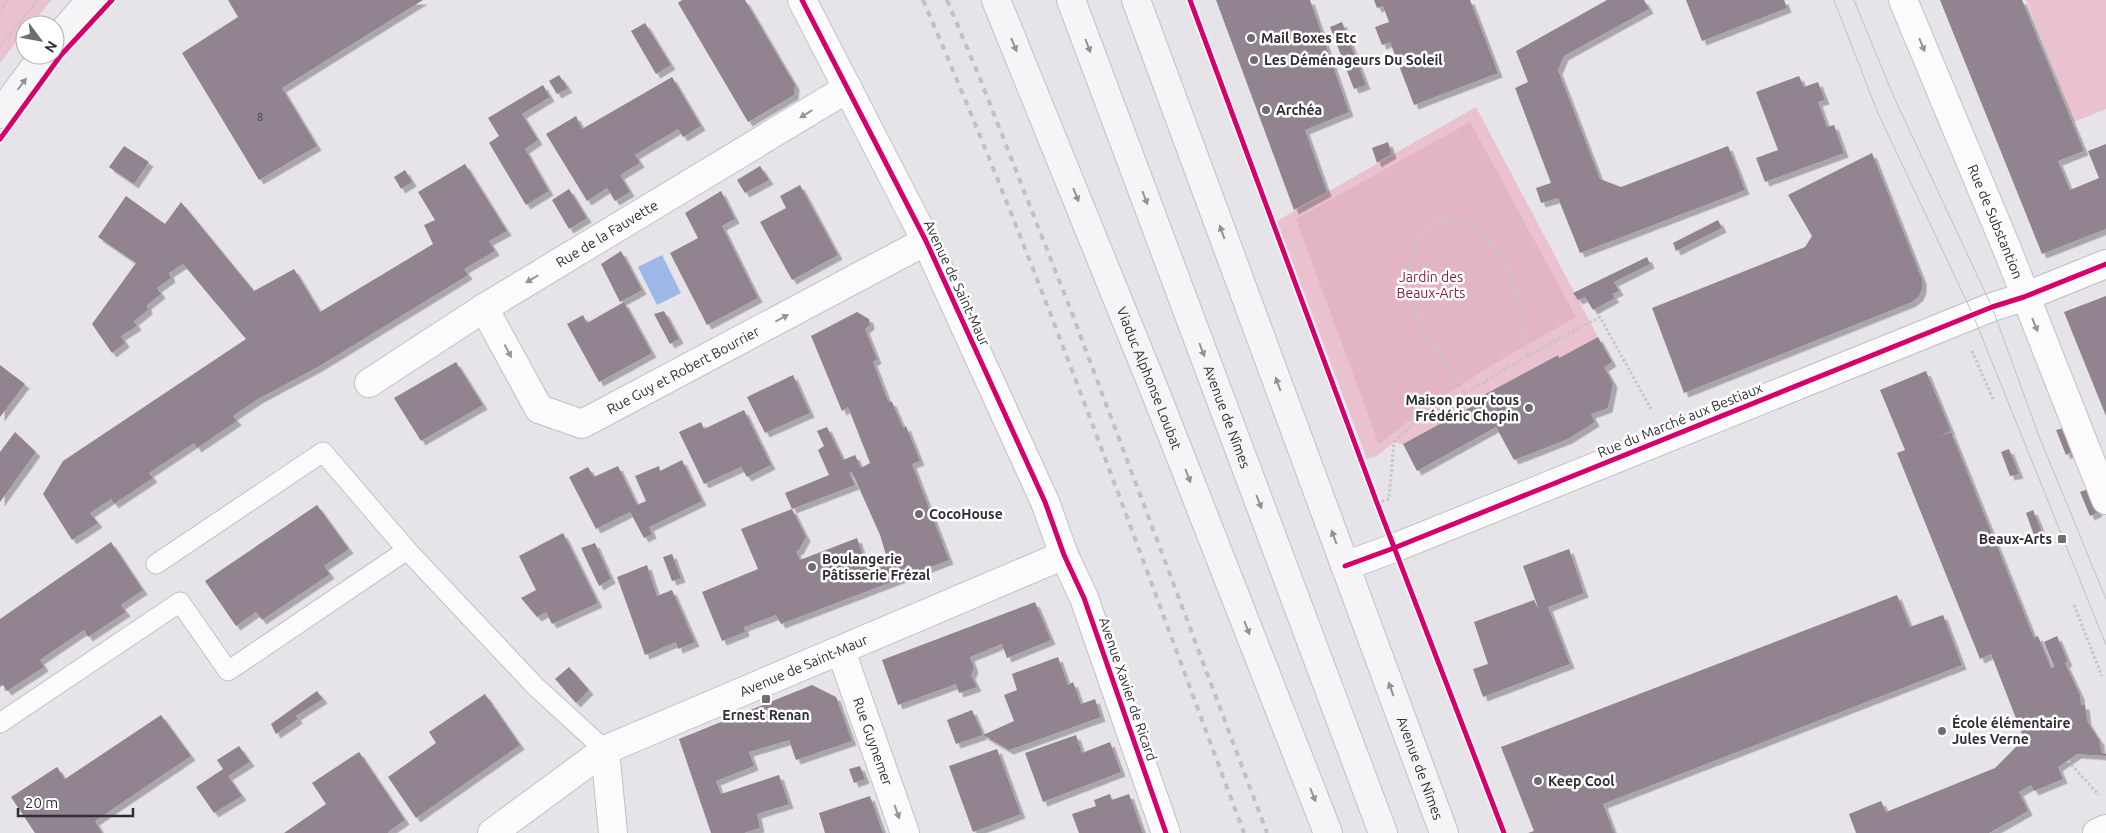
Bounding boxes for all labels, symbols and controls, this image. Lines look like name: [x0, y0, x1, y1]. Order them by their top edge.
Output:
north arrow: [15, 15, 65, 65]
place label: Mail Boxes Etc: [1261, 30, 1356, 46]
marker: Mail Boxes Etc: [1245, 32, 1257, 44]
text: N: [41, 38, 61, 56]
one-way arrow: [1011, 38, 1019, 52]
one-way arrow: [1085, 38, 1092, 53]
one-way arrow: [1918, 38, 1926, 52]
place label: Les Déménageurs Du Soleil: [1264, 52, 1443, 68]
marker: Les Déménageurs Du Soleil: [1248, 54, 1260, 66]
one-way arrow: [17, 77, 27, 91]
place label: Archéa: [1276, 102, 1322, 118]
marker: Archéa: [1260, 104, 1272, 116]
one-way arrow: [799, 109, 812, 118]
house number: 8: [257, 111, 263, 123]
street label: Rue de Substantion: [1965, 162, 2026, 281]
one-way arrow: [1072, 188, 1080, 203]
one-way arrow: [1141, 191, 1149, 206]
street label: Rue de la Fauvette: [553, 197, 661, 271]
street label: Avenue de Saint-Maur: [921, 217, 994, 349]
one-way arrow: [1218, 224, 1225, 239]
park label: Jardin des Beaux-Arts: [1397, 269, 1465, 301]
one-way arrow: [526, 275, 539, 284]
street label: Viaduc Alphonse Loubat: [1113, 304, 1185, 452]
one-way arrow: [774, 314, 789, 322]
one-way arrow: [2032, 318, 2040, 333]
street label: Rue Guy et Robert Bourrier: [604, 323, 763, 417]
one-way arrow: [1198, 343, 1206, 358]
one-way arrow: [503, 344, 512, 358]
street label: Avenue de Nîmes: [1200, 363, 1254, 471]
one-way arrow: [1274, 376, 1282, 391]
street label: Rue du Marché aux Bestiaux: [1595, 380, 1765, 460]
place label: Maison pour tous Frédéric Chopin: [1405, 392, 1519, 424]
marker: Maison pour tous Frédéric Chopin: [1523, 402, 1535, 414]
one-way arrow: [1184, 469, 1192, 484]
one-way arrow: [1255, 495, 1263, 510]
place label: CocoHouse: [929, 506, 1003, 522]
marker: CocoHouse: [913, 508, 925, 520]
one-way arrow: [1330, 529, 1337, 544]
place label: Beaux-Arts: [1979, 531, 2052, 547]
marker: Beaux-Arts: [2056, 533, 2068, 545]
place label: Boulangerie Pâtisserie Frézal: [822, 551, 930, 583]
marker: Boulangerie Pâtisserie Frézal: [806, 561, 818, 573]
street label: Avenue Xavier de Ricard: [1096, 615, 1160, 763]
one-way arrow: [1243, 621, 1251, 636]
street label: Avenue de Saint-Maur: [737, 631, 871, 700]
one-way arrow: [1387, 681, 1395, 696]
marker: Ernest Renan: [760, 693, 772, 705]
street label: Rue Guynemer: [850, 695, 896, 789]
place label: Ernest Renan: [722, 707, 810, 723]
street label: Avenue de Nîmes: [1394, 714, 1446, 822]
place label: École élémentaire Jules Verne: [1952, 714, 2071, 747]
marker: École élémentaire Jules Verne: [1936, 725, 1948, 737]
place label: Keep Cool: [1548, 773, 1615, 789]
marker: Keep Cool: [1532, 775, 1544, 787]
scale bar: [18, 786, 132, 818]
one-way arrow: [1309, 788, 1317, 803]
text: 20 m: [25, 794, 58, 811]
one-way arrow: [894, 805, 901, 820]

